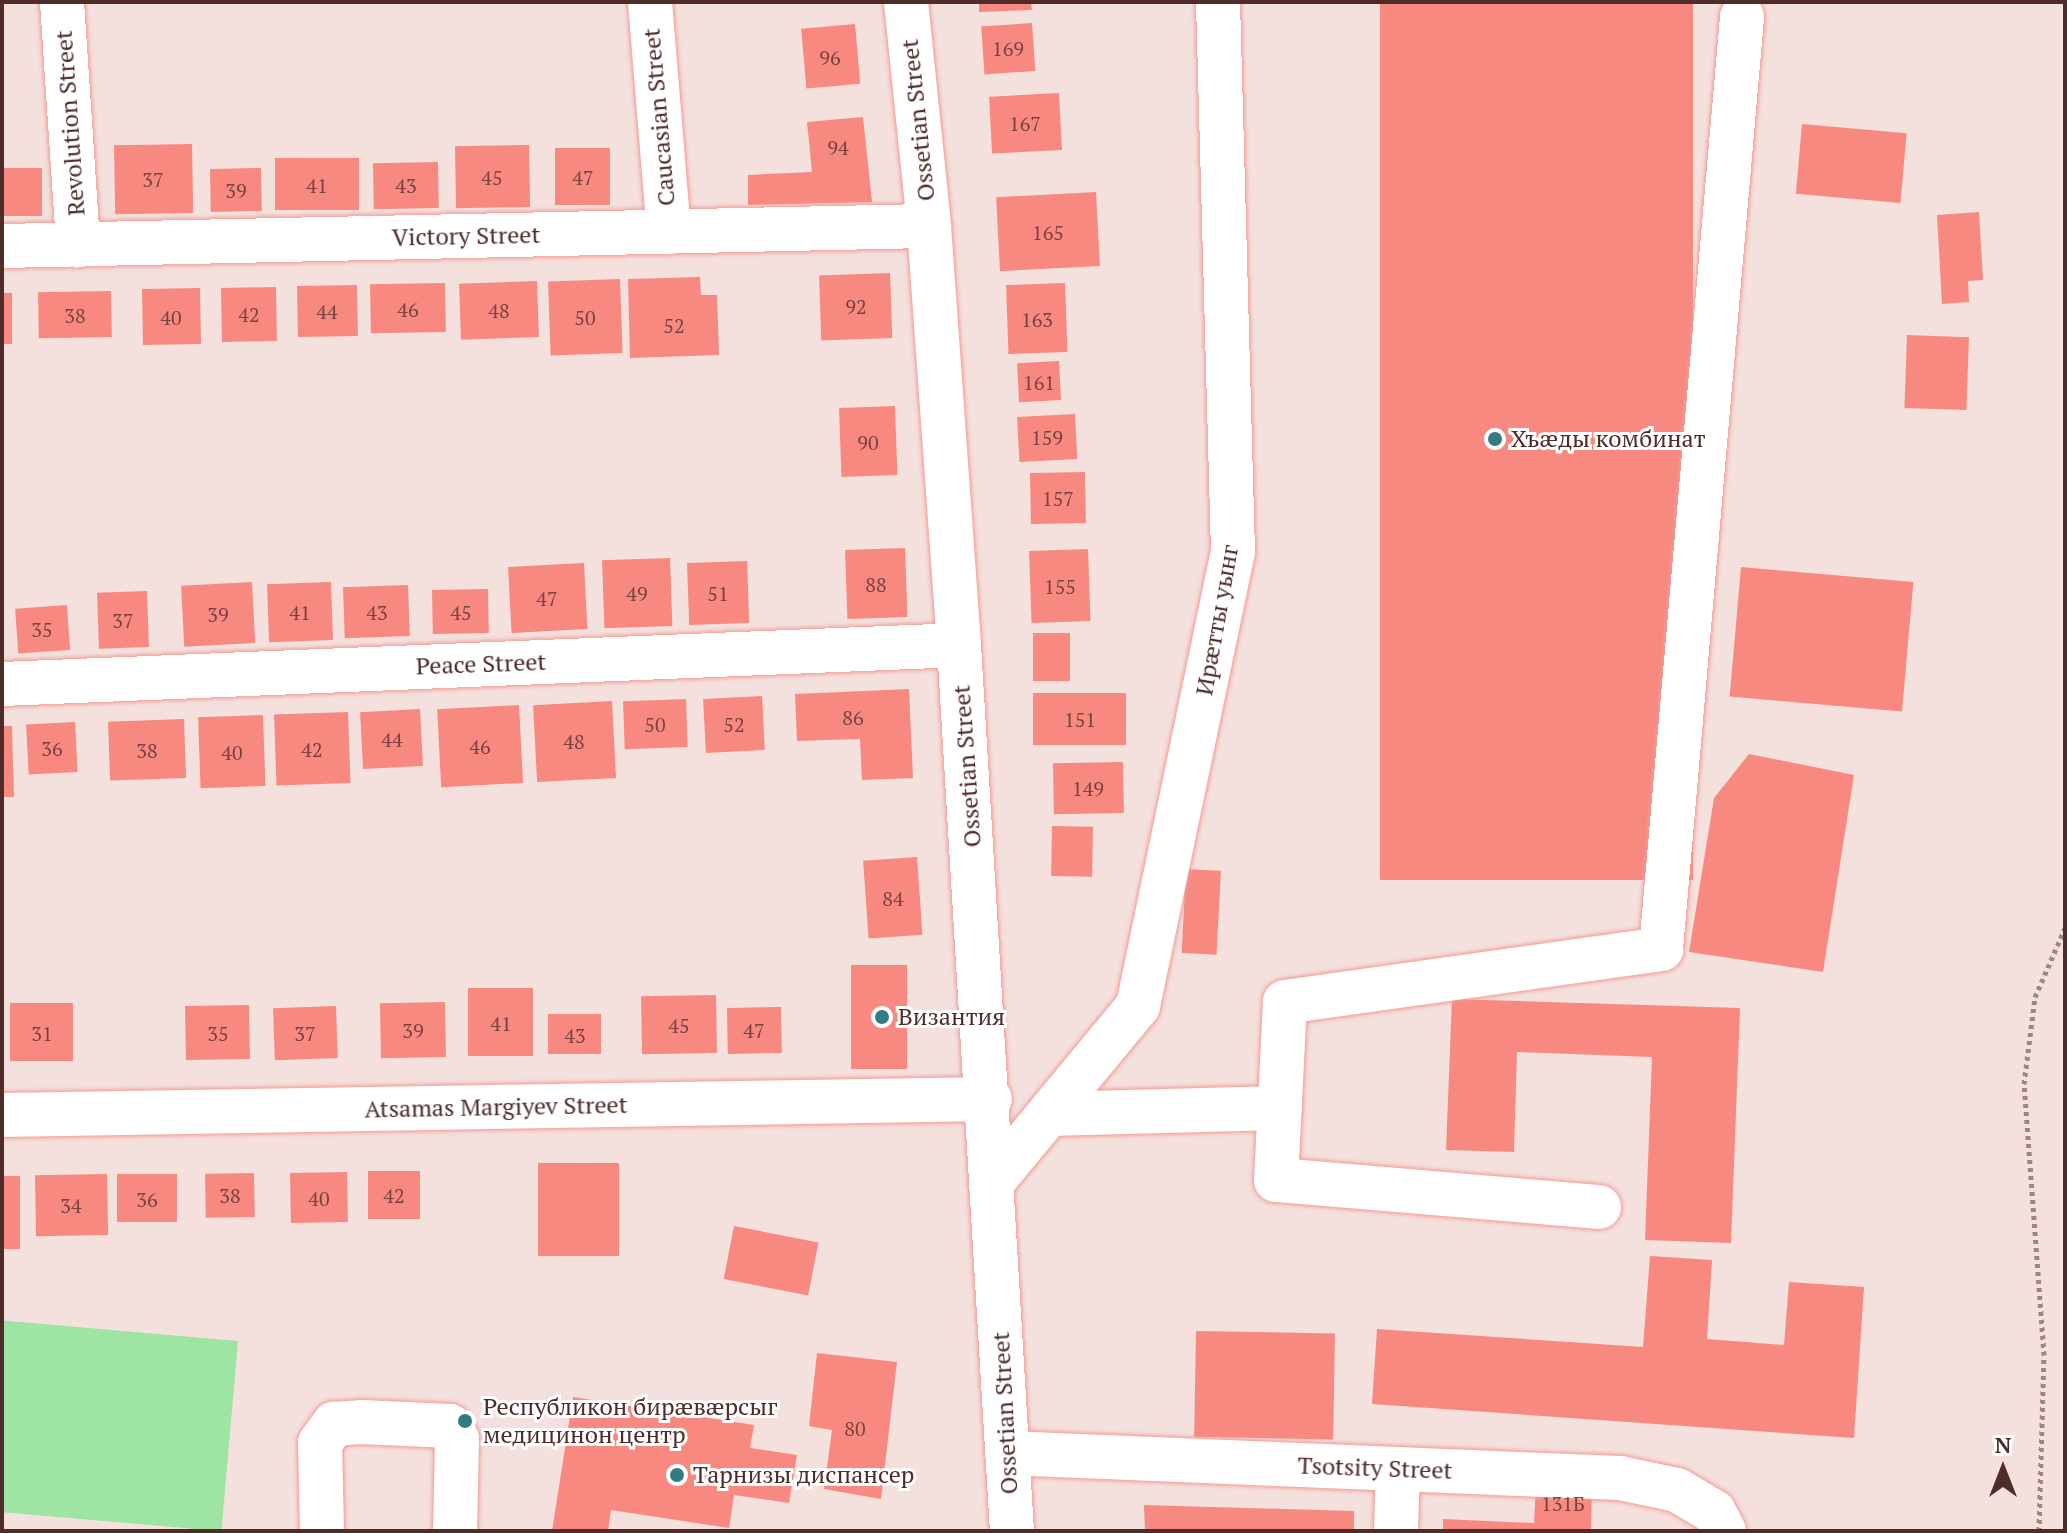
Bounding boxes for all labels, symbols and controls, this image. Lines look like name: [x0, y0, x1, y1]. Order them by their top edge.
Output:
street label: Caucasian Street: [637, 27, 681, 207]
street label: Revolution Street: [49, 29, 91, 217]
house number: 169: [992, 36, 1024, 60]
street label: Ossetian Street: [895, 37, 941, 203]
house number: 96: [819, 45, 841, 69]
house number: 167: [1009, 111, 1041, 135]
house number: 94: [827, 135, 849, 159]
house number: 45: [481, 165, 503, 189]
house number: 47: [572, 165, 594, 189]
house number: 37: [142, 167, 164, 191]
house number: 41: [306, 173, 328, 197]
house number: 43: [395, 173, 417, 197]
house number: 39: [225, 178, 247, 202]
street label: Victory Street: [391, 220, 541, 252]
house number: 165: [1032, 220, 1064, 244]
house number: 92: [845, 294, 867, 318]
house number: 46: [397, 297, 419, 321]
house number: 48: [488, 298, 510, 322]
house number: 44: [316, 299, 338, 323]
house number: 42: [238, 302, 260, 326]
house number: 38: [64, 303, 86, 327]
house number: 40: [160, 305, 182, 329]
house number: 50: [574, 305, 596, 329]
house number: 163: [1021, 307, 1053, 331]
house number: 52: [663, 313, 685, 337]
house number: 161: [1023, 370, 1055, 394]
house number: 159: [1031, 425, 1063, 449]
place label: Хъæды комбинат: [1511, 425, 1706, 453]
house number: 90: [857, 430, 879, 454]
marker: Хъæды комбинат: [1486, 430, 1504, 448]
house number: 157: [1042, 486, 1074, 510]
street label: Ирæтты уынг: [1190, 542, 1244, 698]
house number: 88: [865, 572, 887, 596]
house number: 155: [1044, 574, 1076, 598]
house number: 49: [626, 581, 648, 605]
house number: 51: [707, 581, 729, 605]
house number: 47: [536, 586, 558, 610]
house number: 41: [289, 600, 311, 624]
house number: 43: [366, 600, 388, 624]
house number: 45: [450, 600, 472, 624]
house number: 39: [207, 602, 229, 626]
house number: 37: [112, 608, 134, 632]
house number: 35: [31, 617, 53, 641]
street label: Peace Street: [415, 647, 547, 681]
street label: Ossetian Street: [947, 684, 987, 848]
house number: 86: [842, 705, 864, 729]
house number: 151: [1064, 707, 1096, 731]
house number: 50: [644, 712, 666, 736]
house number: 52: [723, 712, 745, 736]
house number: 44: [381, 727, 403, 751]
house number: 48: [563, 729, 585, 753]
house number: 46: [469, 734, 491, 758]
house number: 36: [41, 736, 63, 760]
house number: 42: [301, 737, 323, 761]
house number: 38: [136, 738, 158, 762]
house number: 40: [221, 740, 243, 764]
house number: 149: [1072, 776, 1104, 800]
house number: 84: [882, 886, 904, 910]
place label: Византия: [898, 1003, 1005, 1031]
marker: Византия: [873, 1008, 891, 1026]
house number: 41: [490, 1011, 512, 1035]
house number: 45: [668, 1013, 690, 1037]
house number: 39: [402, 1018, 424, 1042]
house number: 47: [743, 1018, 765, 1042]
house number: 31: [31, 1021, 53, 1045]
house number: 35: [207, 1021, 229, 1045]
house number: 37: [294, 1021, 316, 1045]
house number: 43: [564, 1023, 586, 1047]
street label: Atsamas Margiyev Street: [364, 1090, 628, 1124]
house number: 38: [219, 1183, 241, 1207]
house number: 42: [383, 1183, 405, 1207]
house number: 40: [308, 1186, 330, 1210]
house number: 36: [136, 1187, 158, 1211]
house number: 34: [60, 1193, 82, 1217]
street label: Ossetian Street: [986, 1331, 1024, 1495]
place label: Республикон бирæвæрсыг медицинон центр: [483, 1393, 778, 1449]
marker: Республикон бирæвæрсыг медицинон центр: [454, 1410, 476, 1432]
house number: 80: [844, 1416, 866, 1440]
north arrow: [1963, 1429, 2043, 1509]
text: N: [1995, 1430, 2011, 1459]
street label: Tsotsity Street: [1297, 1451, 1453, 1485]
place label: Тарнизы диспансер: [693, 1461, 915, 1489]
marker: Тарнизы диспансер: [668, 1466, 686, 1484]
house number: 131Б: [1541, 1491, 1585, 1515]

